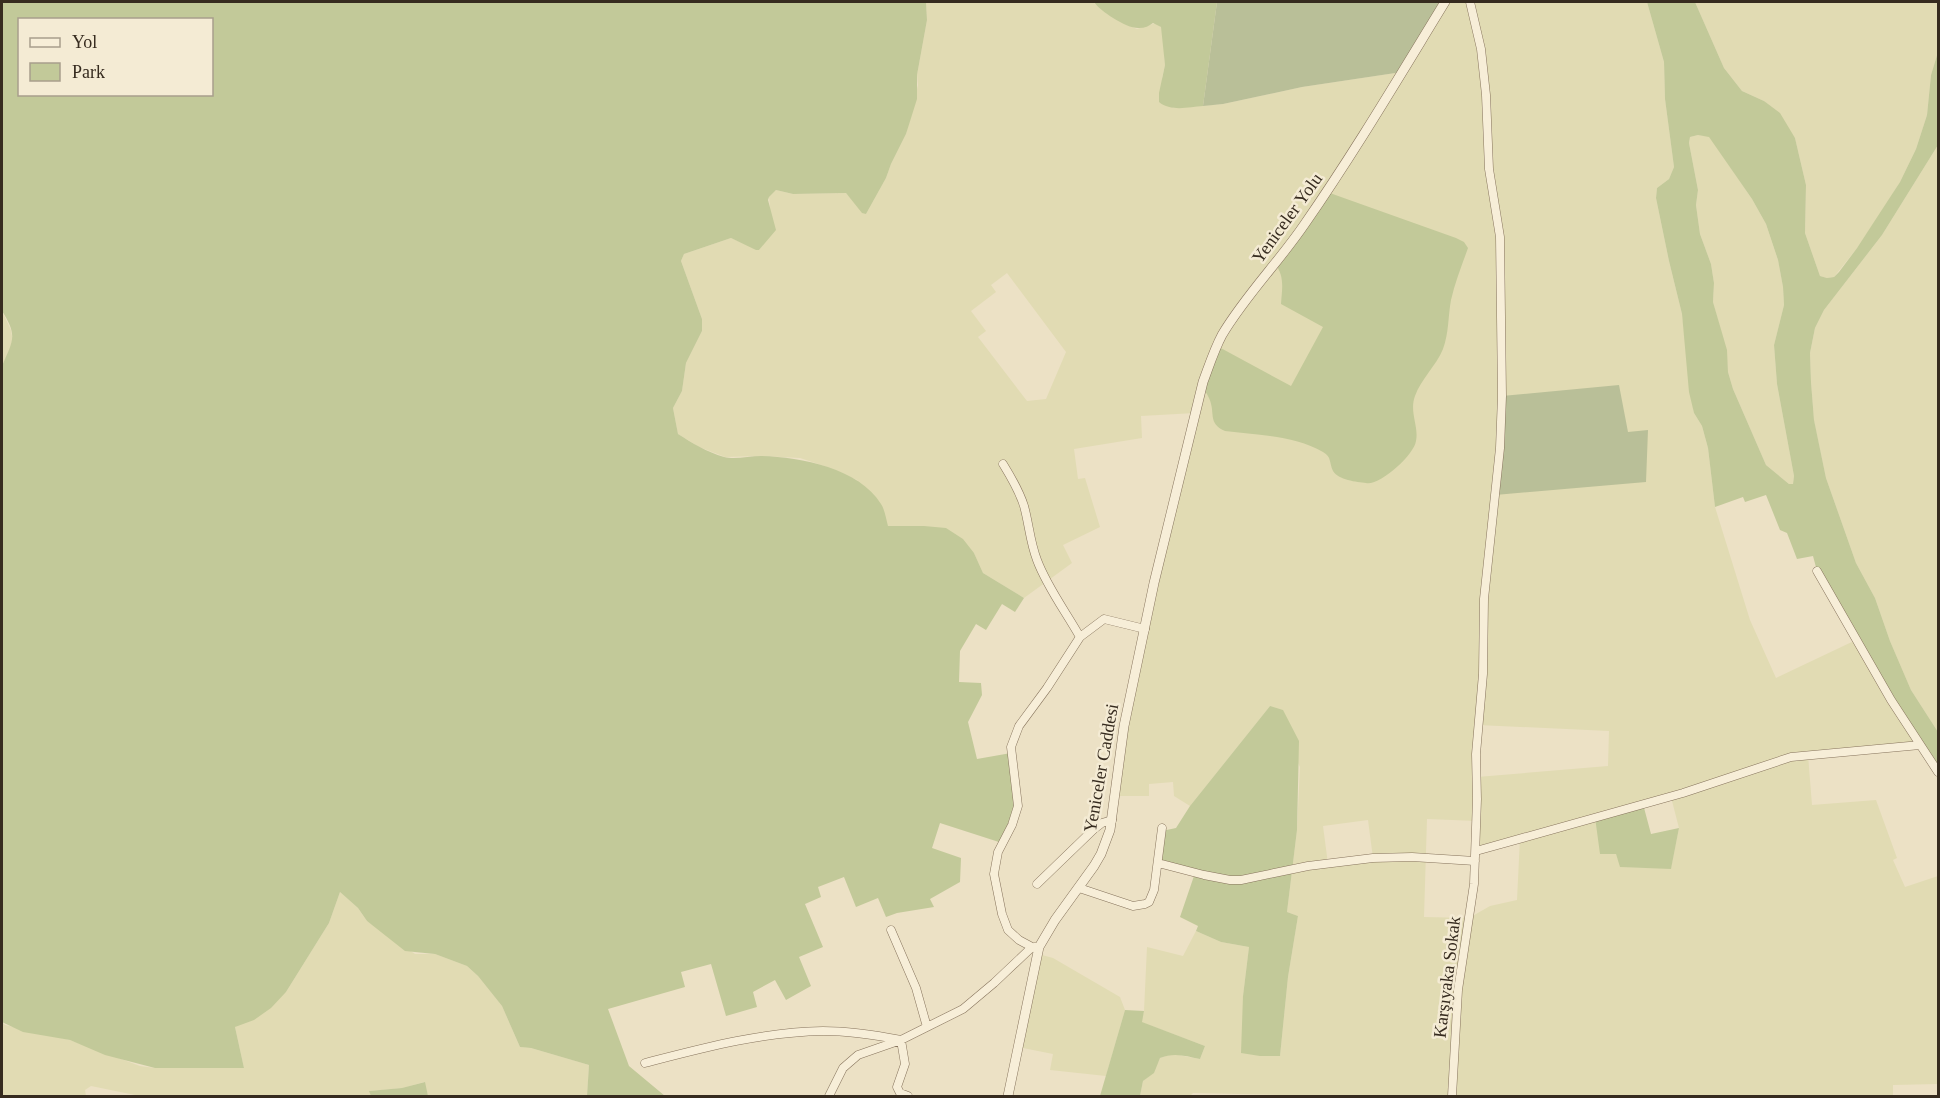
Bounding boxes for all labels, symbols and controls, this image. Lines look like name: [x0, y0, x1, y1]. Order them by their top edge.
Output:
legend: [18, 18, 213, 96]
text: Yol: [72, 32, 97, 52]
text: Park: [72, 62, 105, 82]
street label: Yeniceler Yolu: [1248, 169, 1326, 267]
street label: Yeniceler Caddesi: [1080, 702, 1122, 834]
street label: Karşıyaka Sokak: [1430, 915, 1464, 1039]

